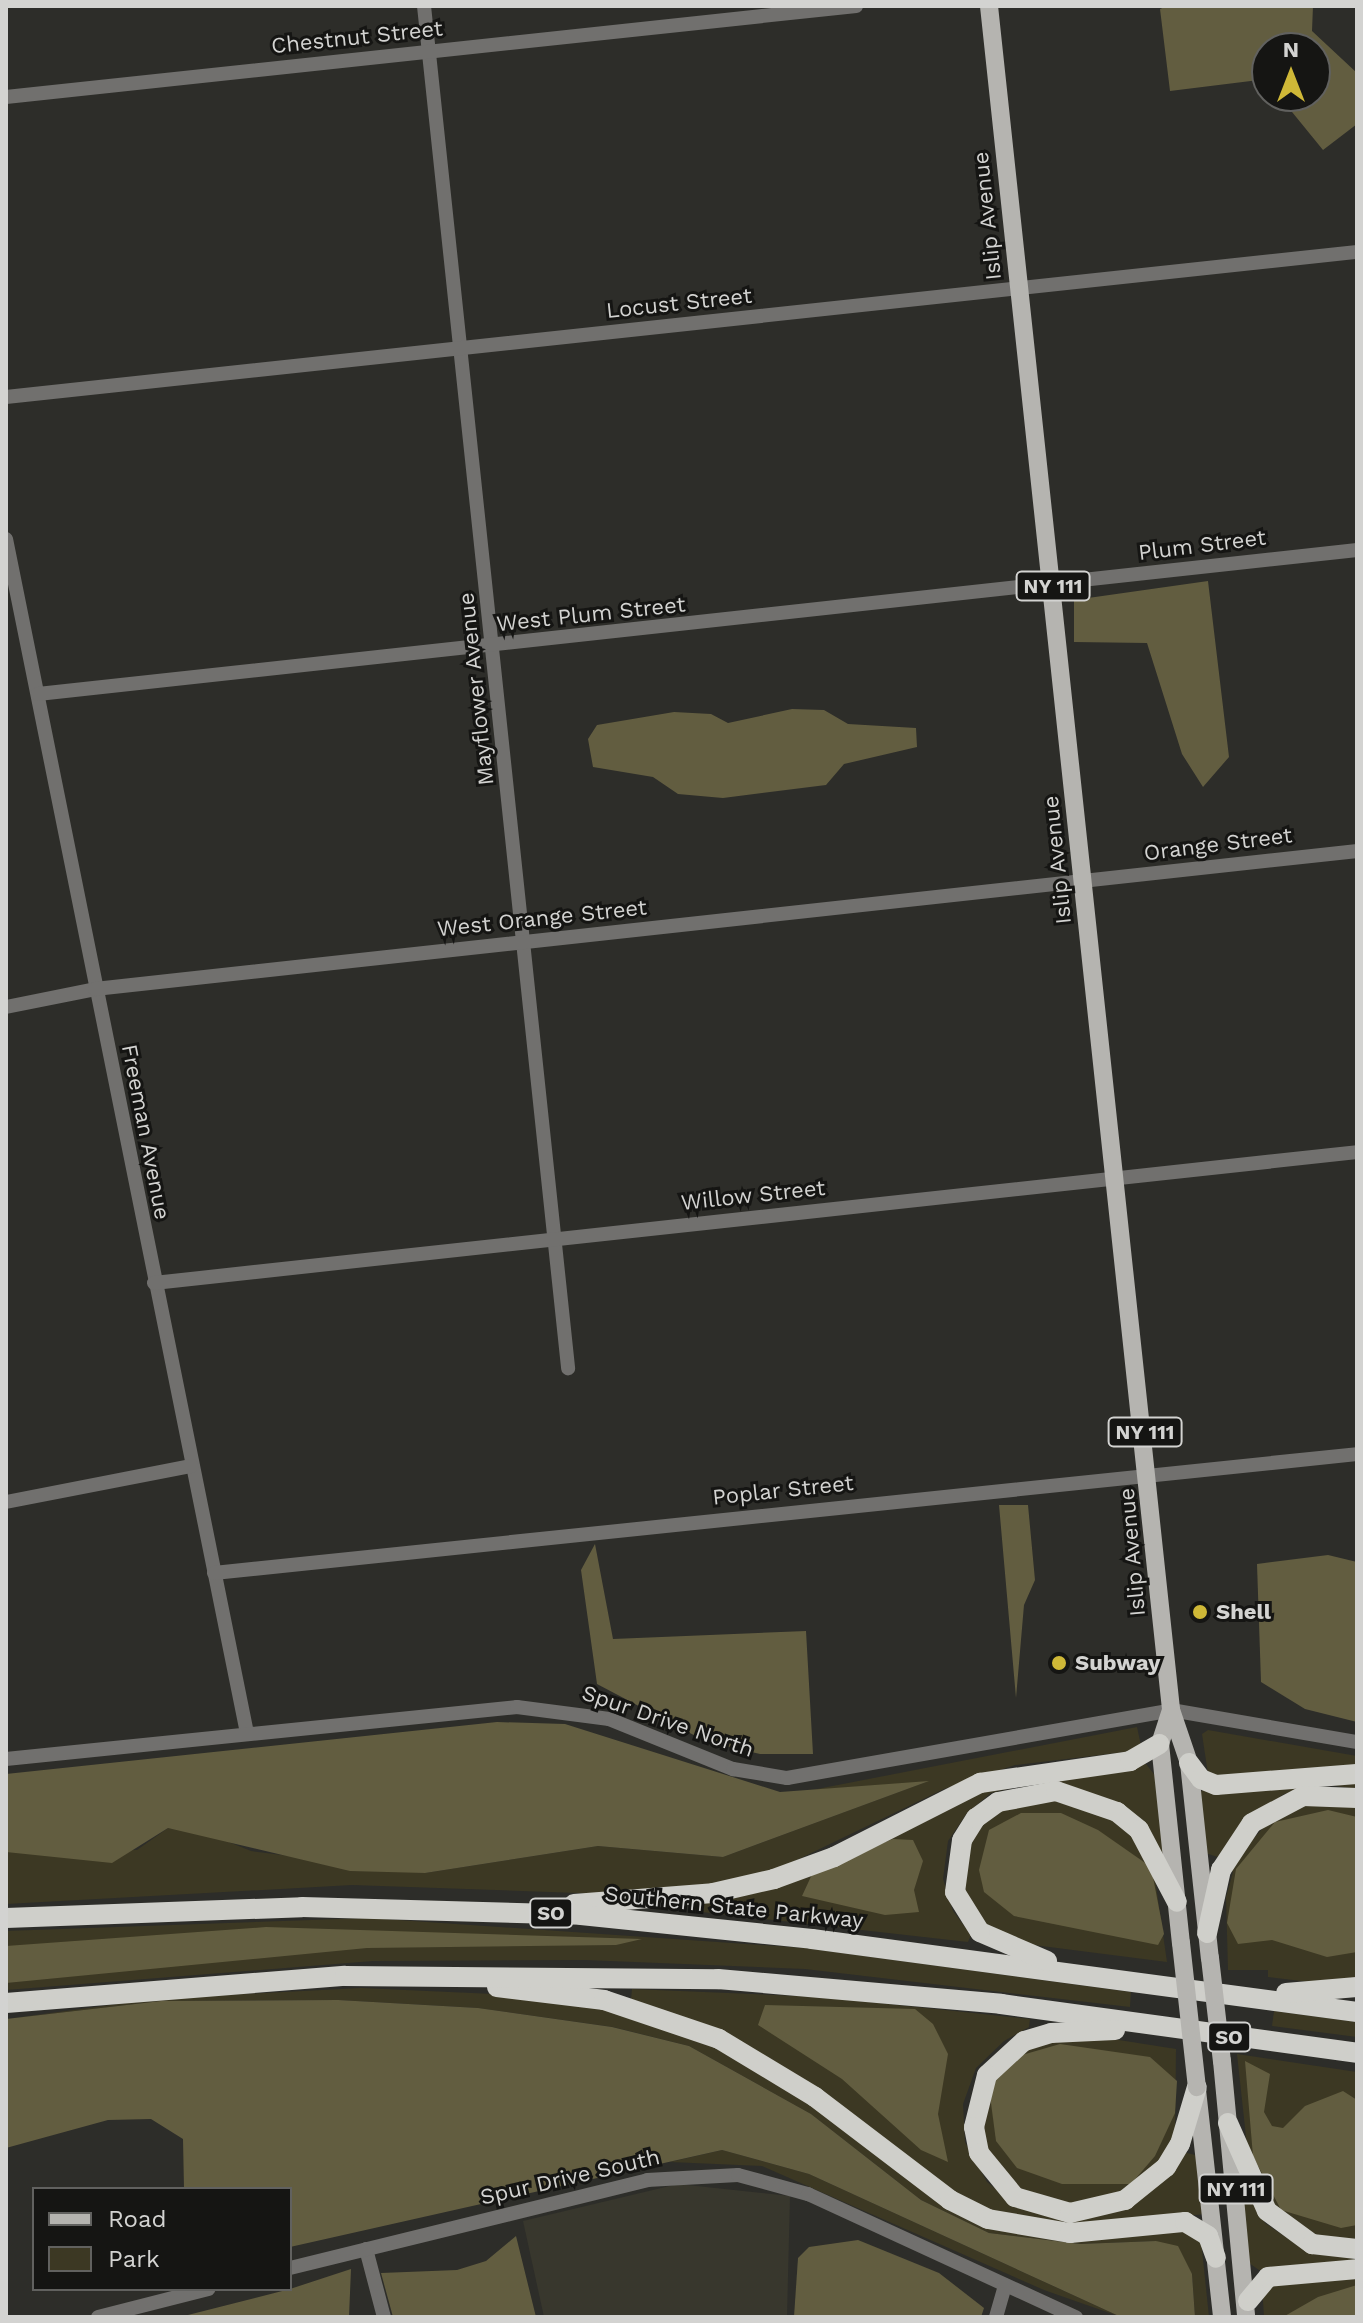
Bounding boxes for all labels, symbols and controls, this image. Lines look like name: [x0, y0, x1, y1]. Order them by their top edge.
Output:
street label: Chestnut Street: [270, 15, 444, 59]
north arrow: [1251, 32, 1331, 112]
text: N: [1283, 37, 1299, 62]
street label: Islip Avenue: [967, 150, 1007, 282]
street label: Locust Street: [605, 282, 753, 324]
street label: Plum Street: [1137, 524, 1267, 566]
road number: NY 111: [1015, 570, 1091, 602]
street label: Mayflower Avenue: [453, 591, 499, 787]
street label: West Plum Street: [495, 591, 687, 637]
street label: Islip Avenue: [1037, 794, 1077, 926]
street label: Orange Street: [1142, 822, 1294, 866]
street label: West Orange Street: [436, 894, 648, 942]
street label: Freeman Avenue: [116, 1042, 176, 1222]
street label: Willow Street: [679, 1174, 827, 1216]
road number: NY 111: [1107, 1416, 1183, 1448]
street label: Poplar Street: [711, 1469, 855, 1511]
street label: Islip Avenue: [1113, 1486, 1151, 1618]
place label: Shell: [1216, 1599, 1271, 1625]
marker: Shell: [1191, 1603, 1209, 1621]
place label: Subway: [1075, 1650, 1160, 1676]
marker: Subway: [1050, 1654, 1068, 1672]
street label: Spur Drive North: [578, 1679, 758, 1763]
street label: Southern State Parkway: [603, 1880, 865, 1934]
road number: SO: [529, 1897, 573, 1929]
road number: SO: [1207, 2021, 1251, 2053]
street label: Spur Drive South: [478, 2143, 662, 2211]
road number: NY 111: [1198, 2173, 1274, 2205]
legend: [32, 2187, 292, 2291]
text: Road: [108, 2205, 167, 2233]
text: Park: [108, 2245, 160, 2273]

